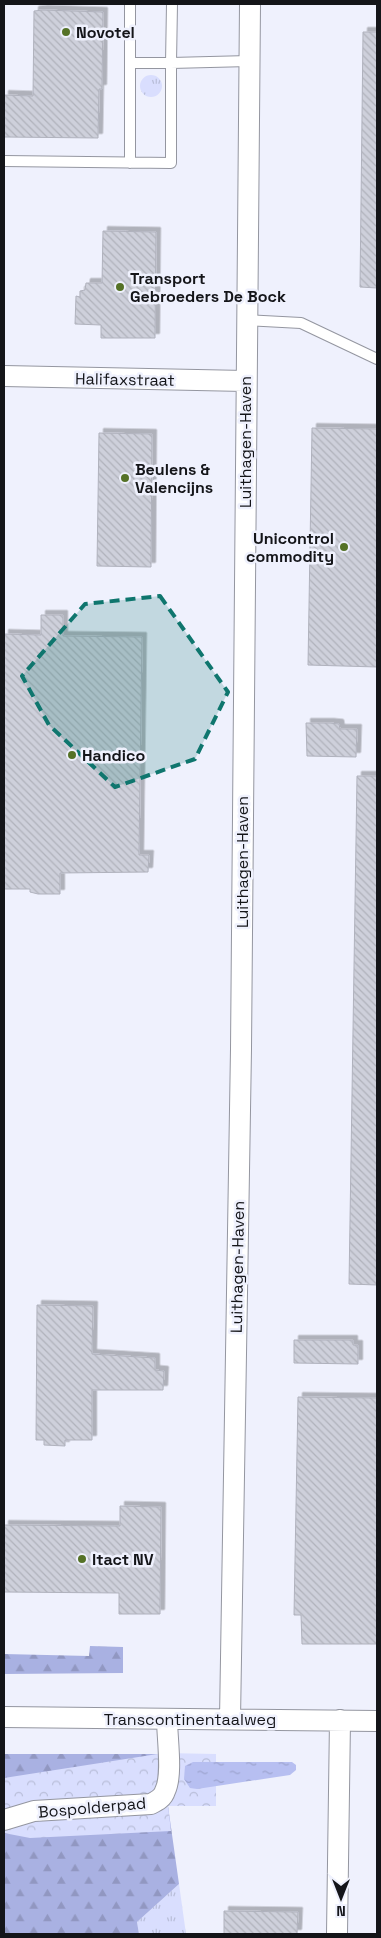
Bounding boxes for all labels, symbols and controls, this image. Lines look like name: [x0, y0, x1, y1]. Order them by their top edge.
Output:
place label: Novotel: [76, 22, 135, 43]
marker: Novotel: [60, 26, 72, 38]
place label: Transport Gebroeders De Bock: [130, 268, 286, 307]
marker: Transport Gebroeders De Bock: [114, 281, 126, 293]
street label: Halifaxstraat: [75, 368, 175, 391]
street label: Luithagen-Haven: [235, 376, 256, 508]
place label: Beulens & Valencijns: [135, 459, 213, 498]
marker: Beulens & Valencijns: [119, 472, 131, 484]
place label: Unicontrol commodity: [246, 528, 334, 567]
marker: Unicontrol commodity: [338, 541, 350, 553]
place label: Handico: [82, 745, 145, 766]
marker: Handico: [66, 749, 78, 761]
street label: Luithagen-Haven: [232, 796, 253, 928]
street label: Luithagen-Haven: [226, 1201, 249, 1333]
place label: Itact NV: [92, 1549, 154, 1570]
marker: Itact NV: [76, 1553, 88, 1565]
street label: Transcontinentaalweg: [104, 1709, 276, 1730]
street label: Bospolderpad: [37, 1792, 147, 1823]
north arrow: [316, 1873, 366, 1923]
text: N: [336, 1902, 346, 1920]

